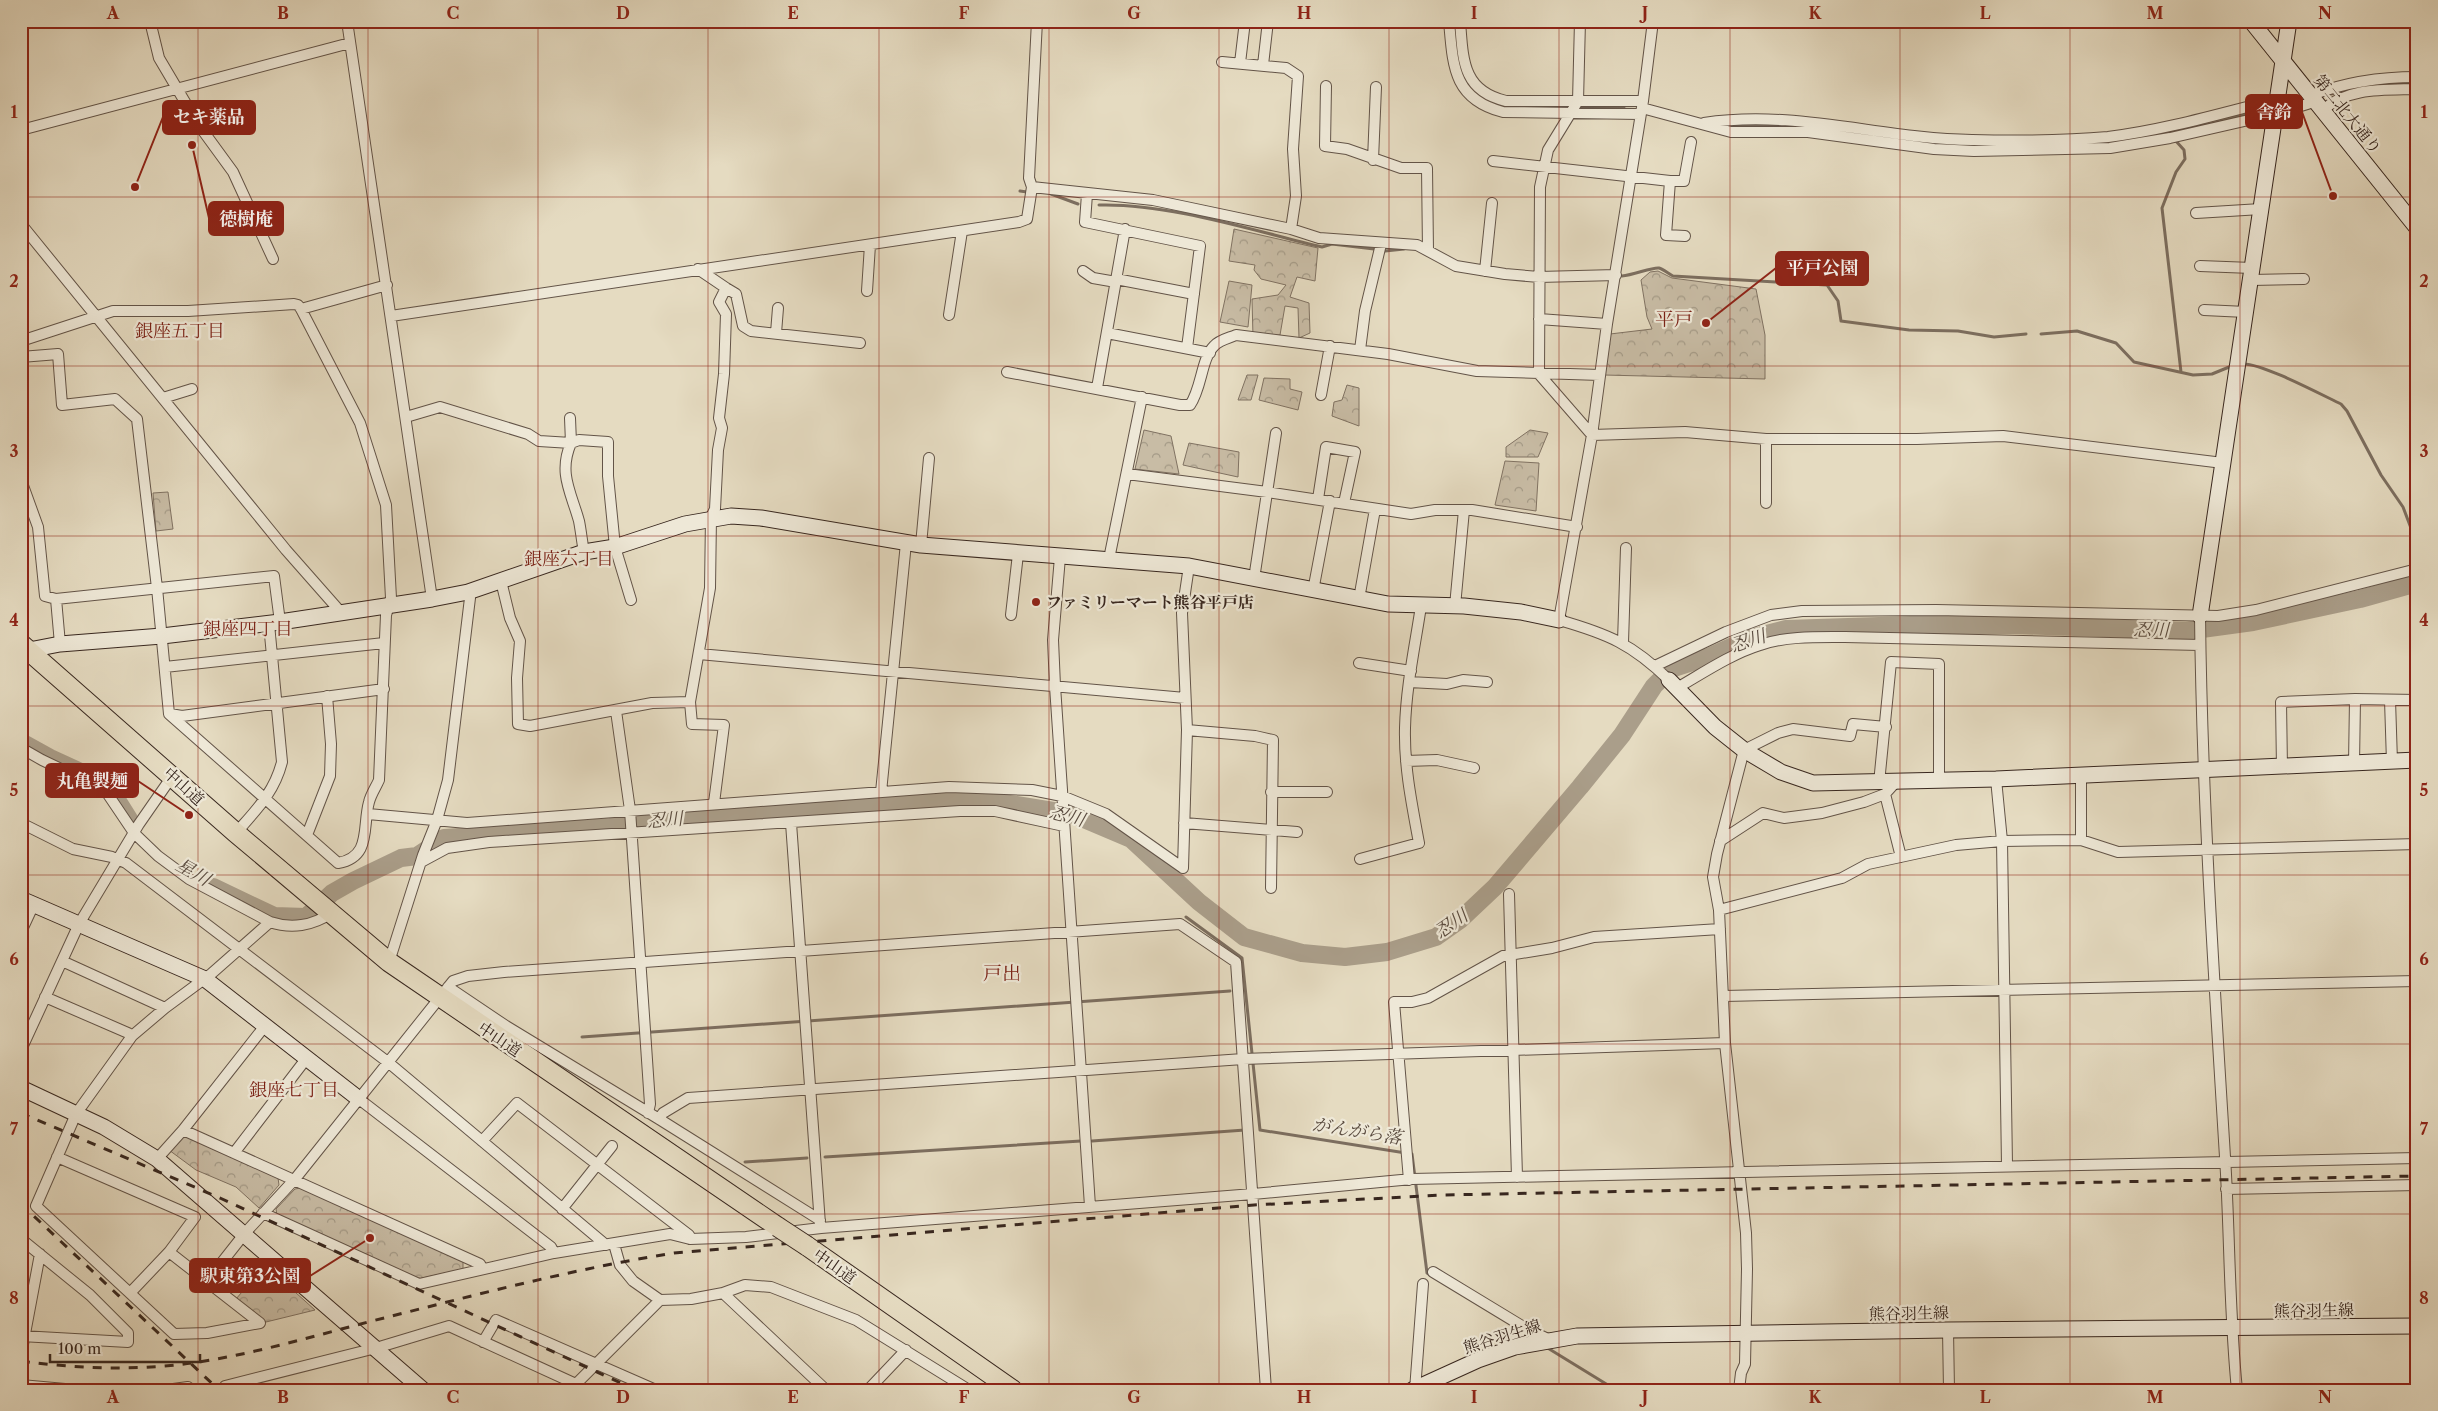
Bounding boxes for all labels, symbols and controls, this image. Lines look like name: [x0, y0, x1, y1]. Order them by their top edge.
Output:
text: A: [106, 3, 120, 23]
text: B: [277, 3, 289, 23]
text: C: [447, 3, 459, 23]
text: D: [616, 3, 630, 23]
text: E: [787, 3, 799, 23]
text: F: [959, 3, 970, 23]
text: G: [1127, 3, 1141, 23]
text: H: [1297, 3, 1311, 23]
text: I: [1471, 3, 1478, 23]
text: J: [1639, 3, 1648, 23]
text: K: [1809, 3, 1823, 23]
text: L: [1979, 3, 1991, 23]
text: M: [2147, 3, 2164, 23]
text: N: [2318, 3, 2332, 23]
street label: 第二北大通り: [2310, 70, 2386, 158]
callout: 舎鈴: [2246, 95, 2302, 128]
callout: セキ薬品: [163, 101, 255, 134]
text: 舎鈴: [2256, 101, 2292, 123]
text: 1: [10, 102, 18, 122]
text: 1: [2420, 102, 2428, 122]
text: セキ薬品: [173, 106, 245, 128]
callout: 徳樹庵: [209, 202, 283, 235]
text: 徳樹庵: [219, 208, 273, 230]
callout: 平戸公園: [1776, 252, 1868, 285]
text: 平戸公園: [1786, 257, 1858, 279]
text: 2: [9, 271, 19, 291]
text: 2: [2419, 271, 2429, 291]
district label: 平戸: [1655, 308, 1693, 331]
district label: 銀座五丁目: [135, 320, 225, 342]
text: 3: [9, 441, 19, 461]
text: 3: [2419, 441, 2429, 461]
district label: 銀座六丁目: [524, 548, 614, 570]
place label: ファミリーマート熊谷平戸店: [1046, 592, 1254, 612]
marker: ファミリーマート熊谷平戸店: [1030, 596, 1042, 608]
text: 4: [9, 610, 19, 630]
text: 4: [2419, 610, 2429, 630]
district label: 銀座四丁目: [203, 618, 293, 640]
water label: 忍川: [2133, 619, 2171, 641]
water label: 忍川: [1727, 624, 1770, 657]
street label: 中山道: [159, 763, 209, 809]
callout: 丸亀製麺: [46, 764, 138, 797]
text: 丸亀製麺: [56, 770, 128, 792]
text: 5: [10, 780, 19, 800]
text: 5: [2420, 780, 2429, 800]
water label: 忍川: [1047, 801, 1089, 832]
water label: 忍川: [646, 807, 686, 833]
water label: 星川: [172, 853, 216, 892]
water label: 忍川: [1430, 904, 1474, 943]
text: 6: [9, 949, 19, 969]
text: 6: [2419, 949, 2429, 969]
district label: 戸出: [983, 962, 1021, 985]
street label: 中山道: [475, 1017, 525, 1061]
district label: 銀座七丁目: [249, 1079, 339, 1101]
water label: がんがら落: [1311, 1113, 1406, 1149]
text: 7: [10, 1119, 19, 1139]
text: 7: [2420, 1119, 2429, 1139]
street label: 中山道: [810, 1244, 860, 1288]
callout: 駅東第3公園: [190, 1259, 310, 1292]
text: 駅東第3公園: [200, 1265, 300, 1287]
text: 8: [9, 1288, 19, 1308]
text: 8: [2419, 1288, 2429, 1308]
street label: 熊谷羽生線: [2274, 1299, 2354, 1321]
street label: 熊谷羽生線: [1869, 1302, 1949, 1324]
street label: 熊谷羽生線: [1461, 1315, 1543, 1357]
scale bar: [50, 1331, 200, 1363]
text: 100 m: [58, 1339, 101, 1358]
text: A: [106, 1387, 120, 1407]
text: B: [277, 1387, 289, 1407]
text: C: [447, 1387, 459, 1407]
text: D: [616, 1387, 630, 1407]
text: E: [787, 1387, 799, 1407]
text: F: [959, 1387, 970, 1407]
text: G: [1127, 1387, 1141, 1407]
text: H: [1297, 1387, 1311, 1407]
text: I: [1471, 1387, 1478, 1407]
text: J: [1639, 1387, 1648, 1407]
text: K: [1809, 1387, 1823, 1407]
text: L: [1979, 1387, 1991, 1407]
text: M: [2147, 1387, 2164, 1407]
text: N: [2318, 1387, 2332, 1407]

